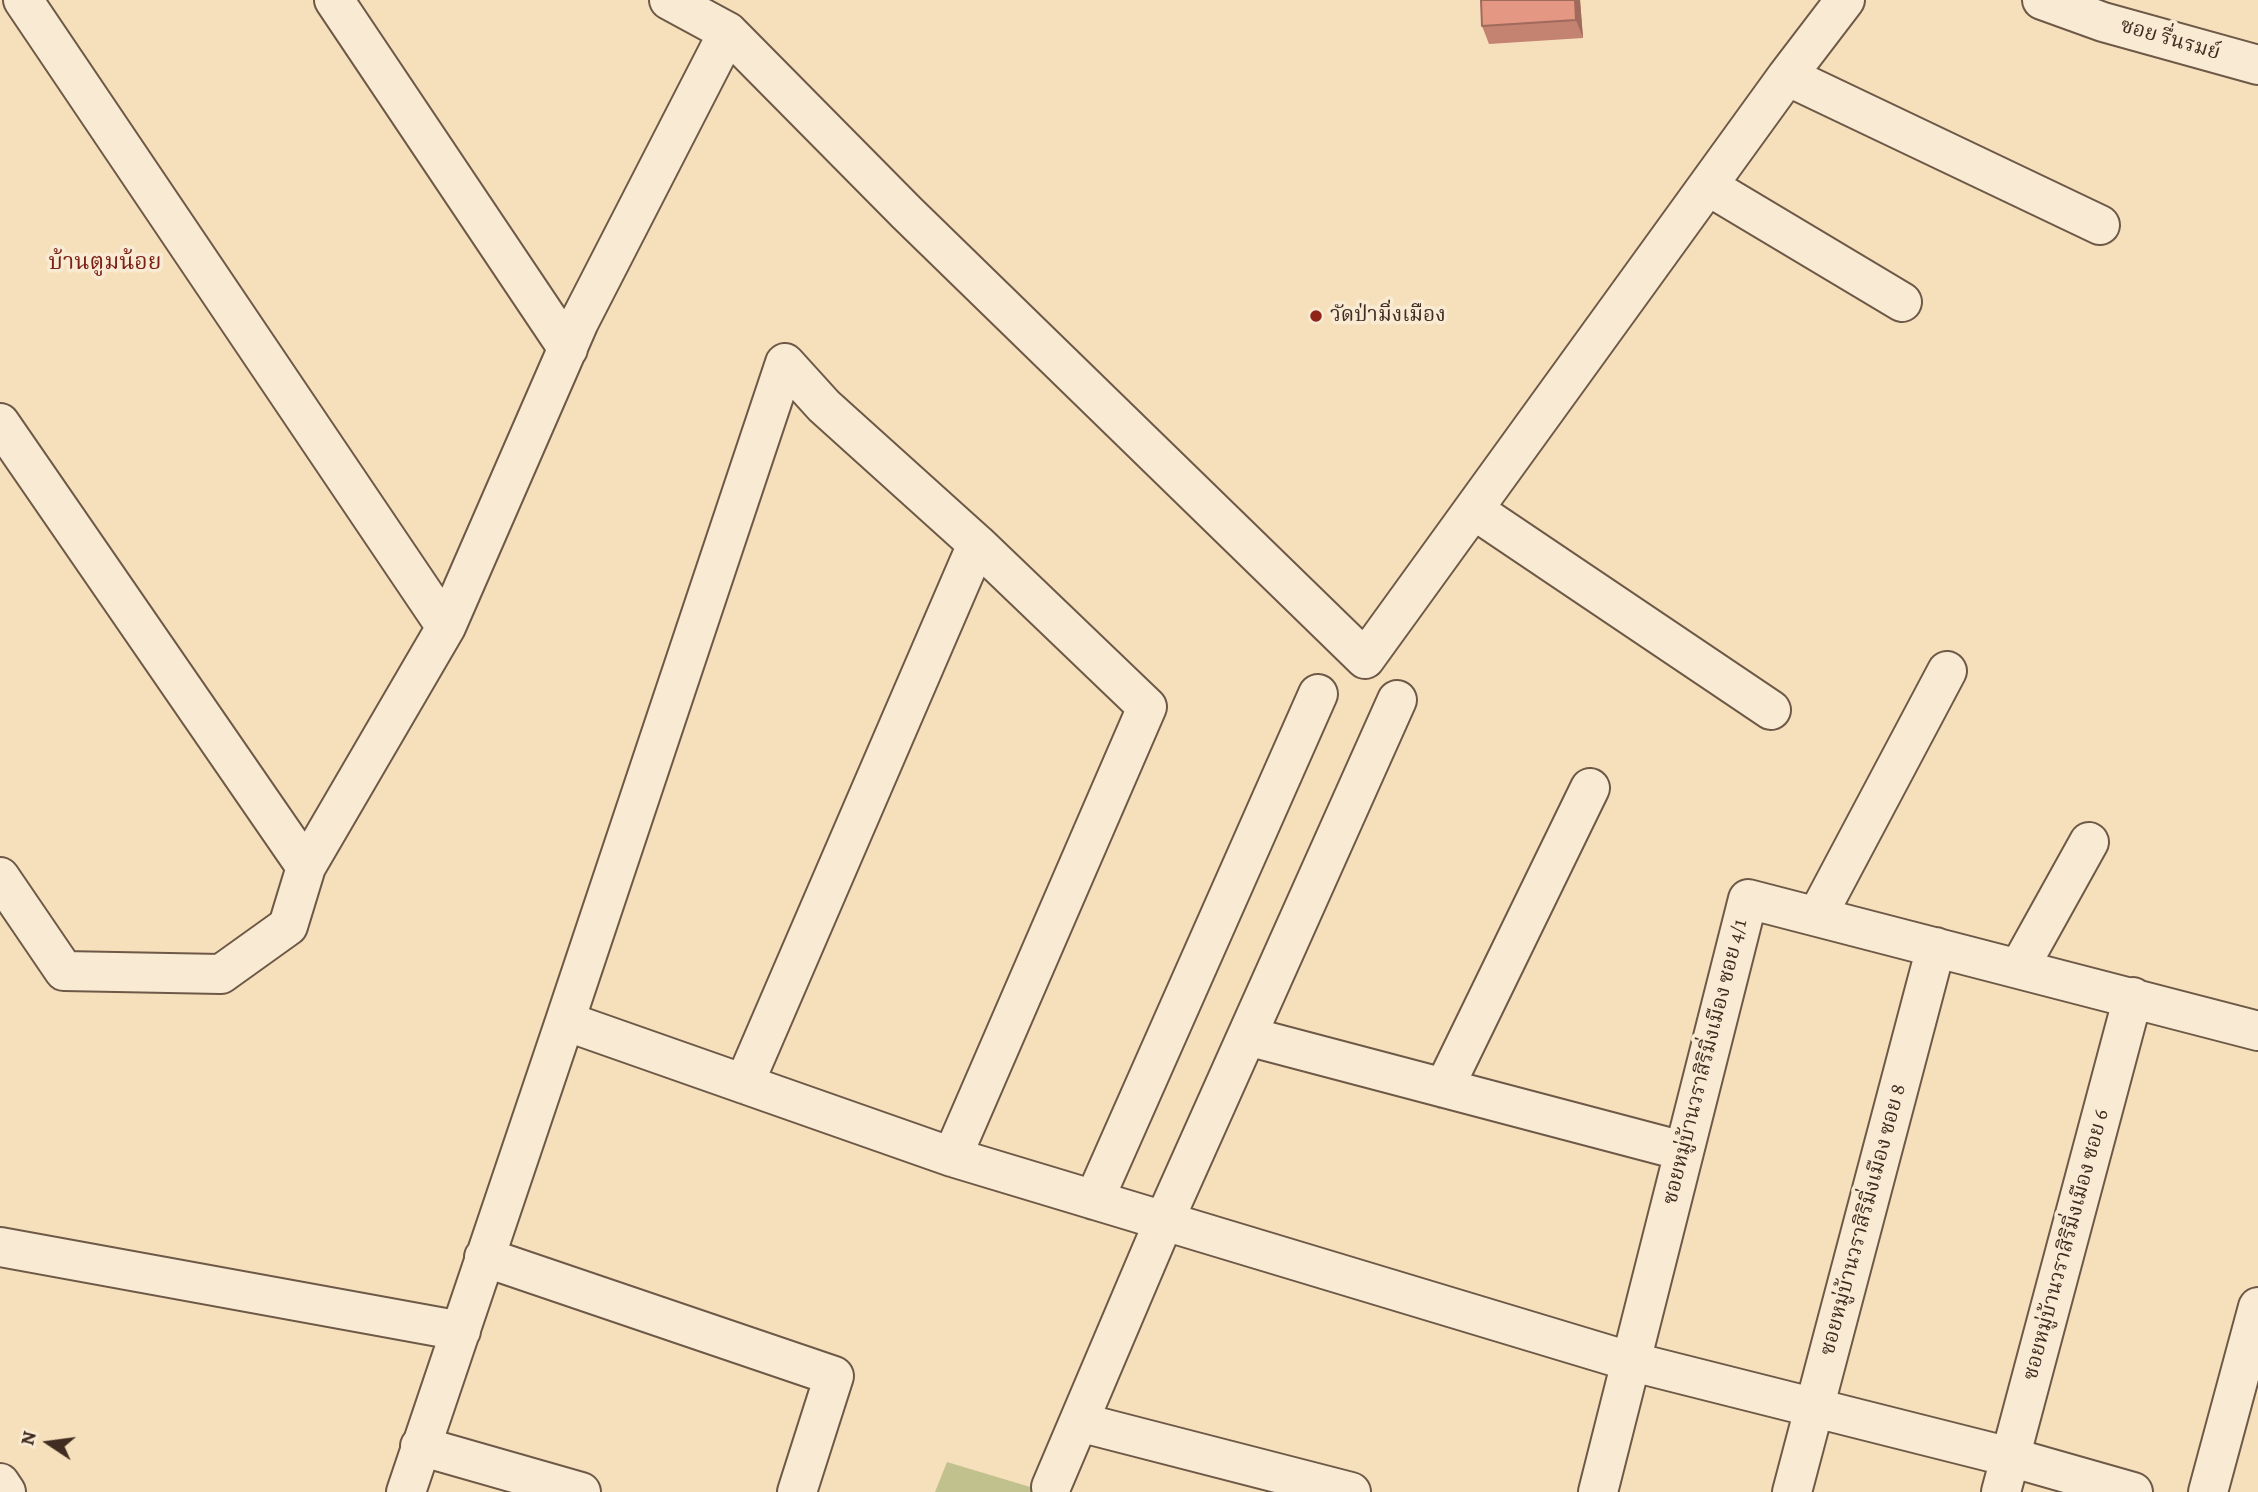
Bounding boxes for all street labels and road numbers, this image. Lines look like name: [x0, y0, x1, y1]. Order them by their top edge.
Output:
street label: ซอย รื่นรมย์: [2117, 14, 2223, 66]
street label: ซอยหมู่บ้านวราสิริมิ่งเมือง ซอย 4/1: [1658, 917, 1754, 1207]
street label: ซอยหมู่บ้านวราสิริมิ่งเมือง ซอย 8: [1816, 1082, 1912, 1358]
street label: ซอยหมู่บ้านวราสิริมิ่งเมือง ซอย 6: [2019, 1107, 2115, 1383]

